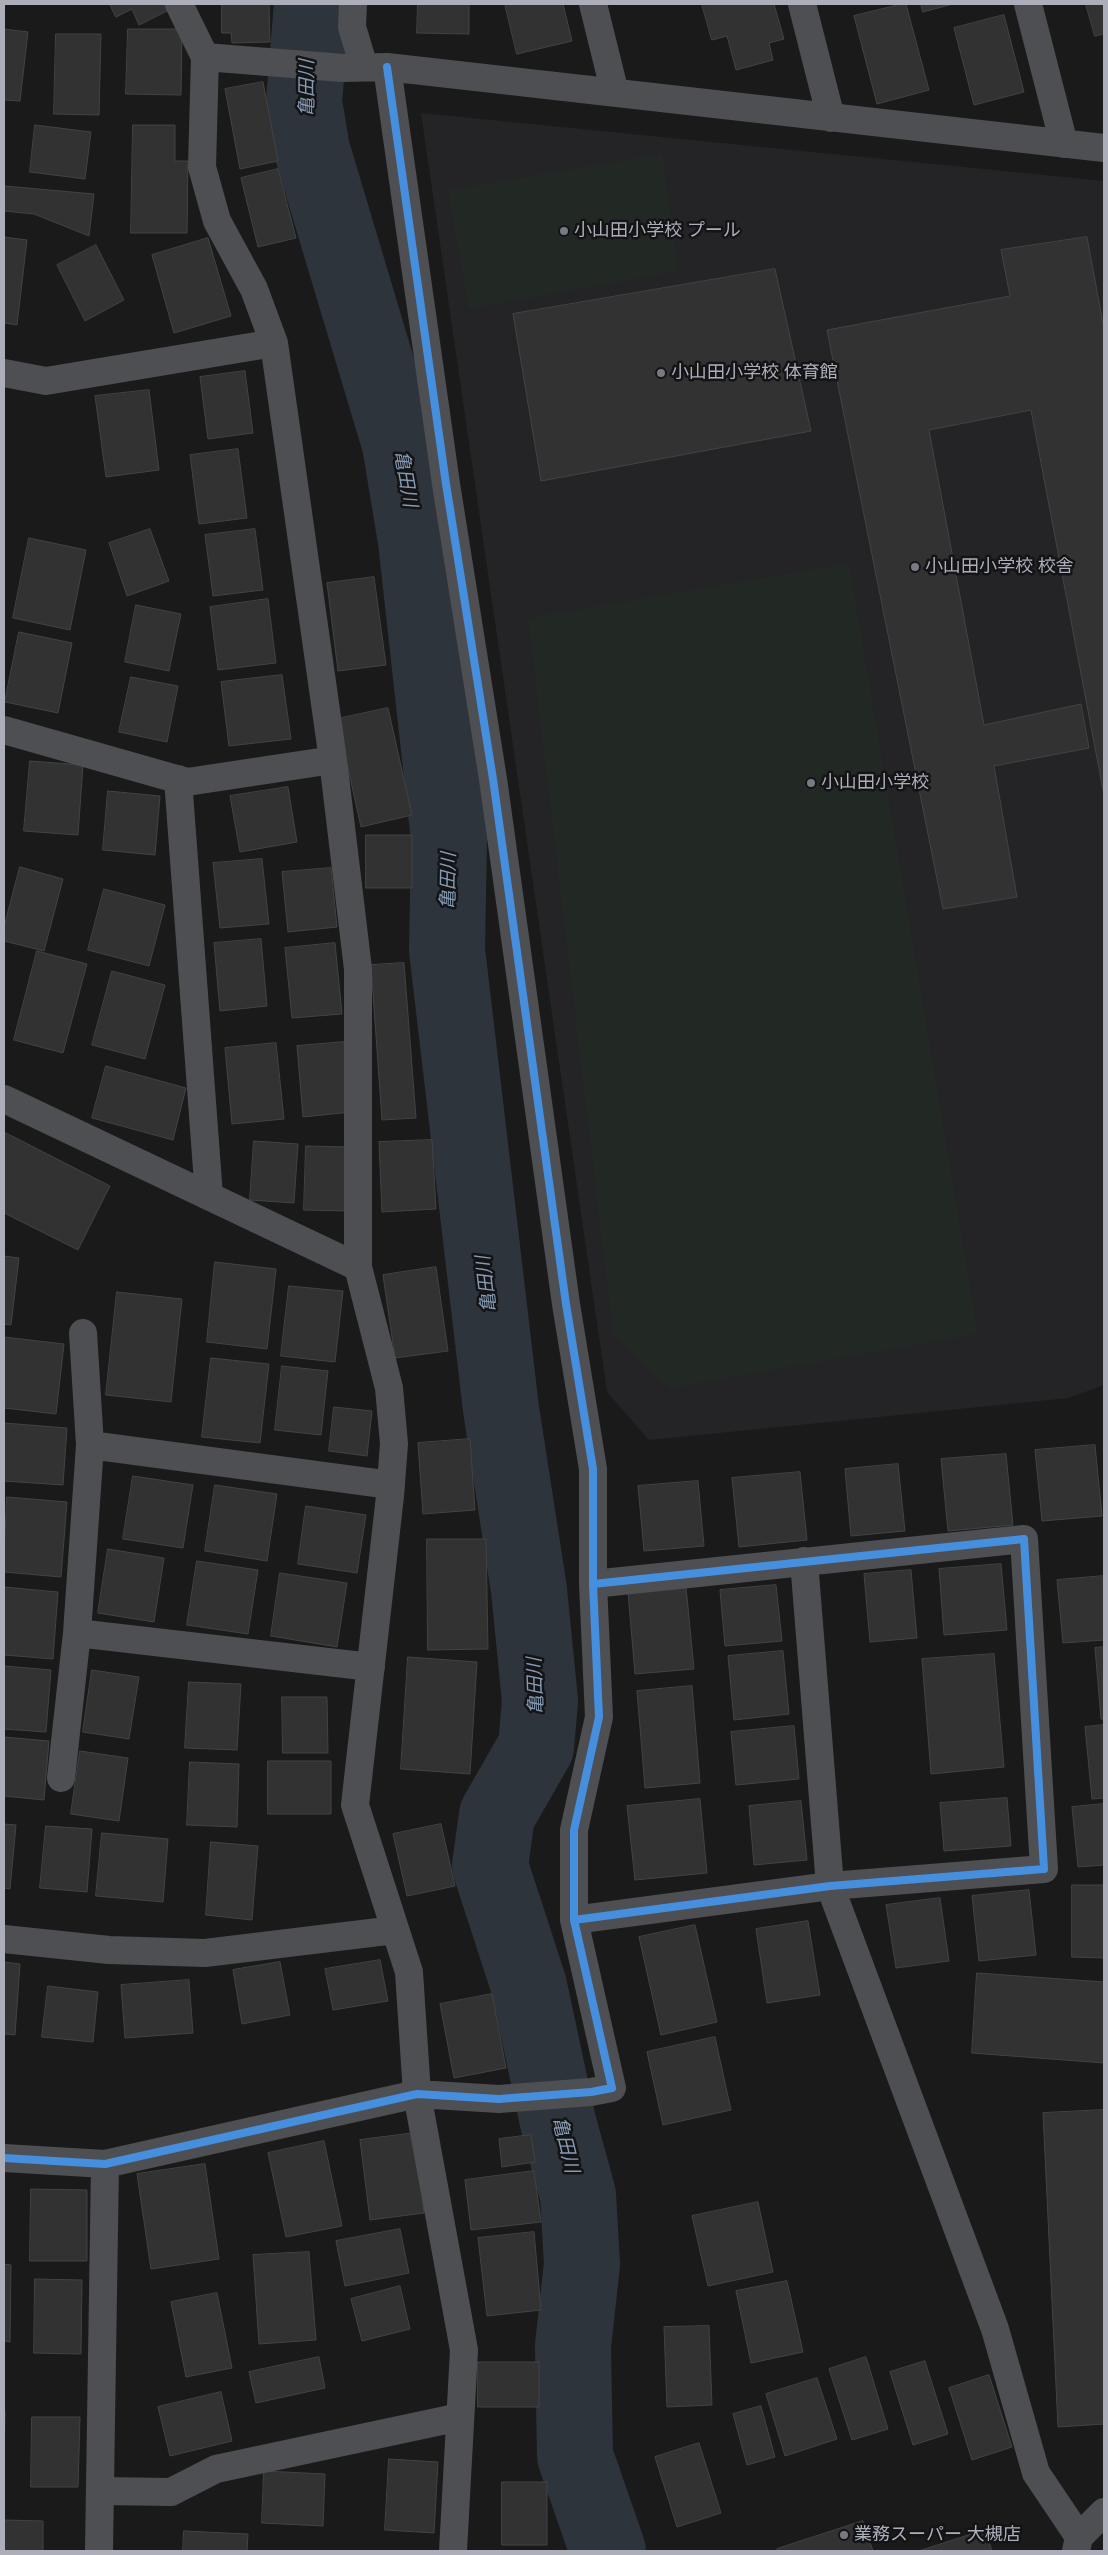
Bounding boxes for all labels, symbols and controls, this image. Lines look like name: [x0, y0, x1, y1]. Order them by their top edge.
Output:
water label: 亀田川: [297, 60, 319, 116]
place label: 小山田小学校 プール: [574, 220, 741, 242]
marker: 小山田小学校 プール: [558, 225, 570, 237]
place label: 小山田小学校 体育館: [671, 362, 838, 384]
marker: 小山田小学校 体育館: [655, 367, 667, 379]
water label: 亀田川: [389, 449, 421, 509]
place label: 小山田小学校 校舎: [925, 556, 1074, 578]
marker: 小山田小学校 校舎: [909, 561, 921, 573]
place label: 小山田小学校: [821, 772, 929, 794]
marker: 小山田小学校: [805, 777, 817, 789]
water label: 亀田川: [437, 852, 461, 910]
water label: 亀田川: [472, 1254, 502, 1314]
water label: 亀田川: [524, 1657, 548, 1715]
water label: 亀田川: [547, 2115, 583, 2175]
place label: 業務スーパー 大槻店: [854, 2524, 1021, 2546]
marker: 業務スーパー 大槻店: [838, 2529, 850, 2541]

